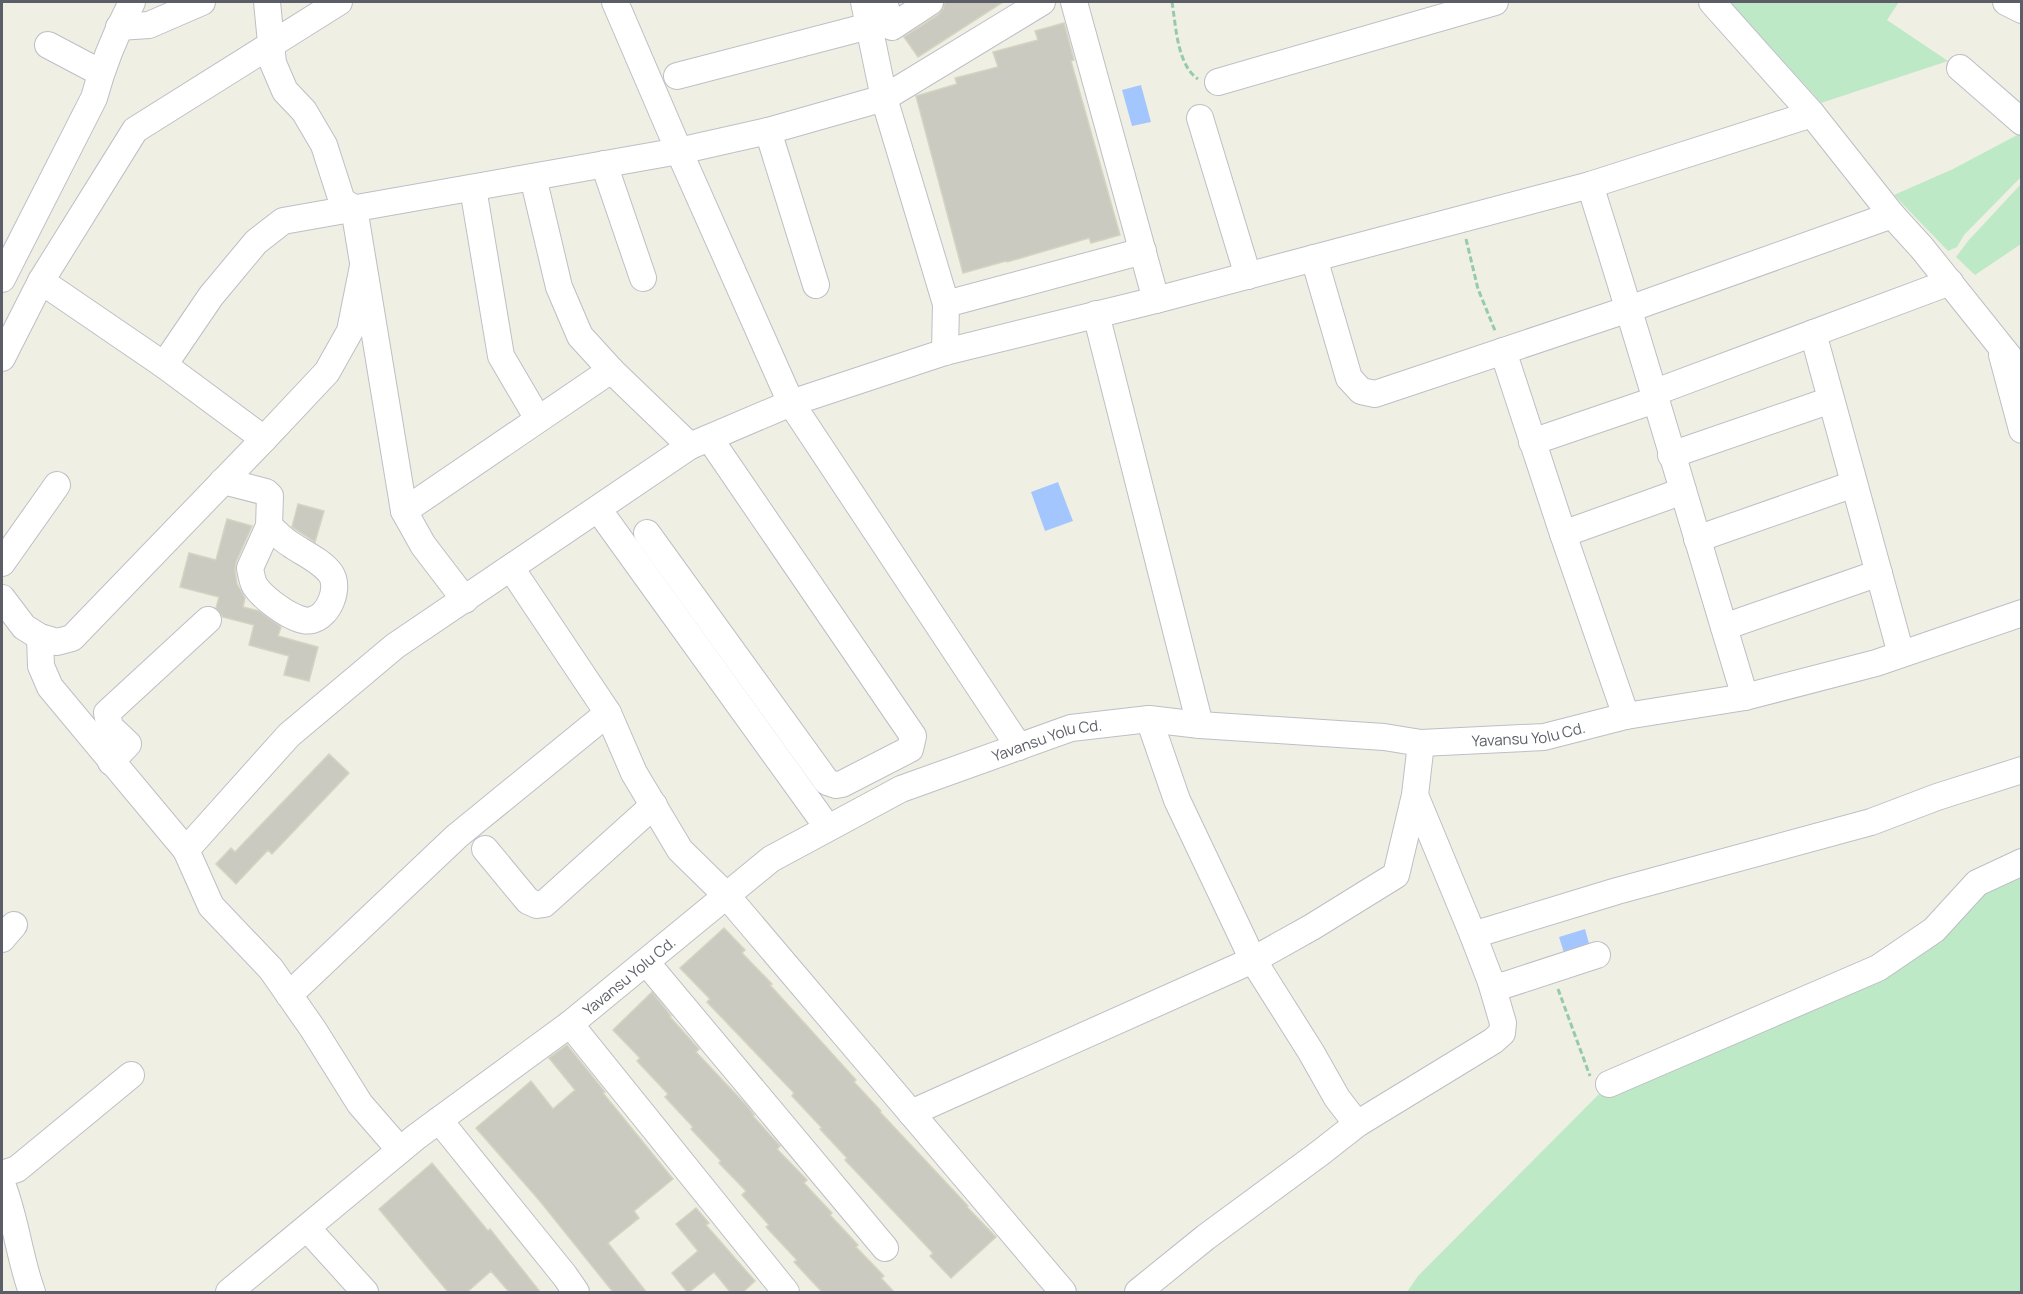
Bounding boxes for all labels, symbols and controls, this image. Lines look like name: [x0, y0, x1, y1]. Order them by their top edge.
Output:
street label: Yavansu Yolu Cd.: [989, 714, 1103, 766]
street label: Yavansu Yolu Cd.: [1471, 716, 1587, 751]
street label: Yavansu Yolu Cd.: [578, 931, 680, 1020]

